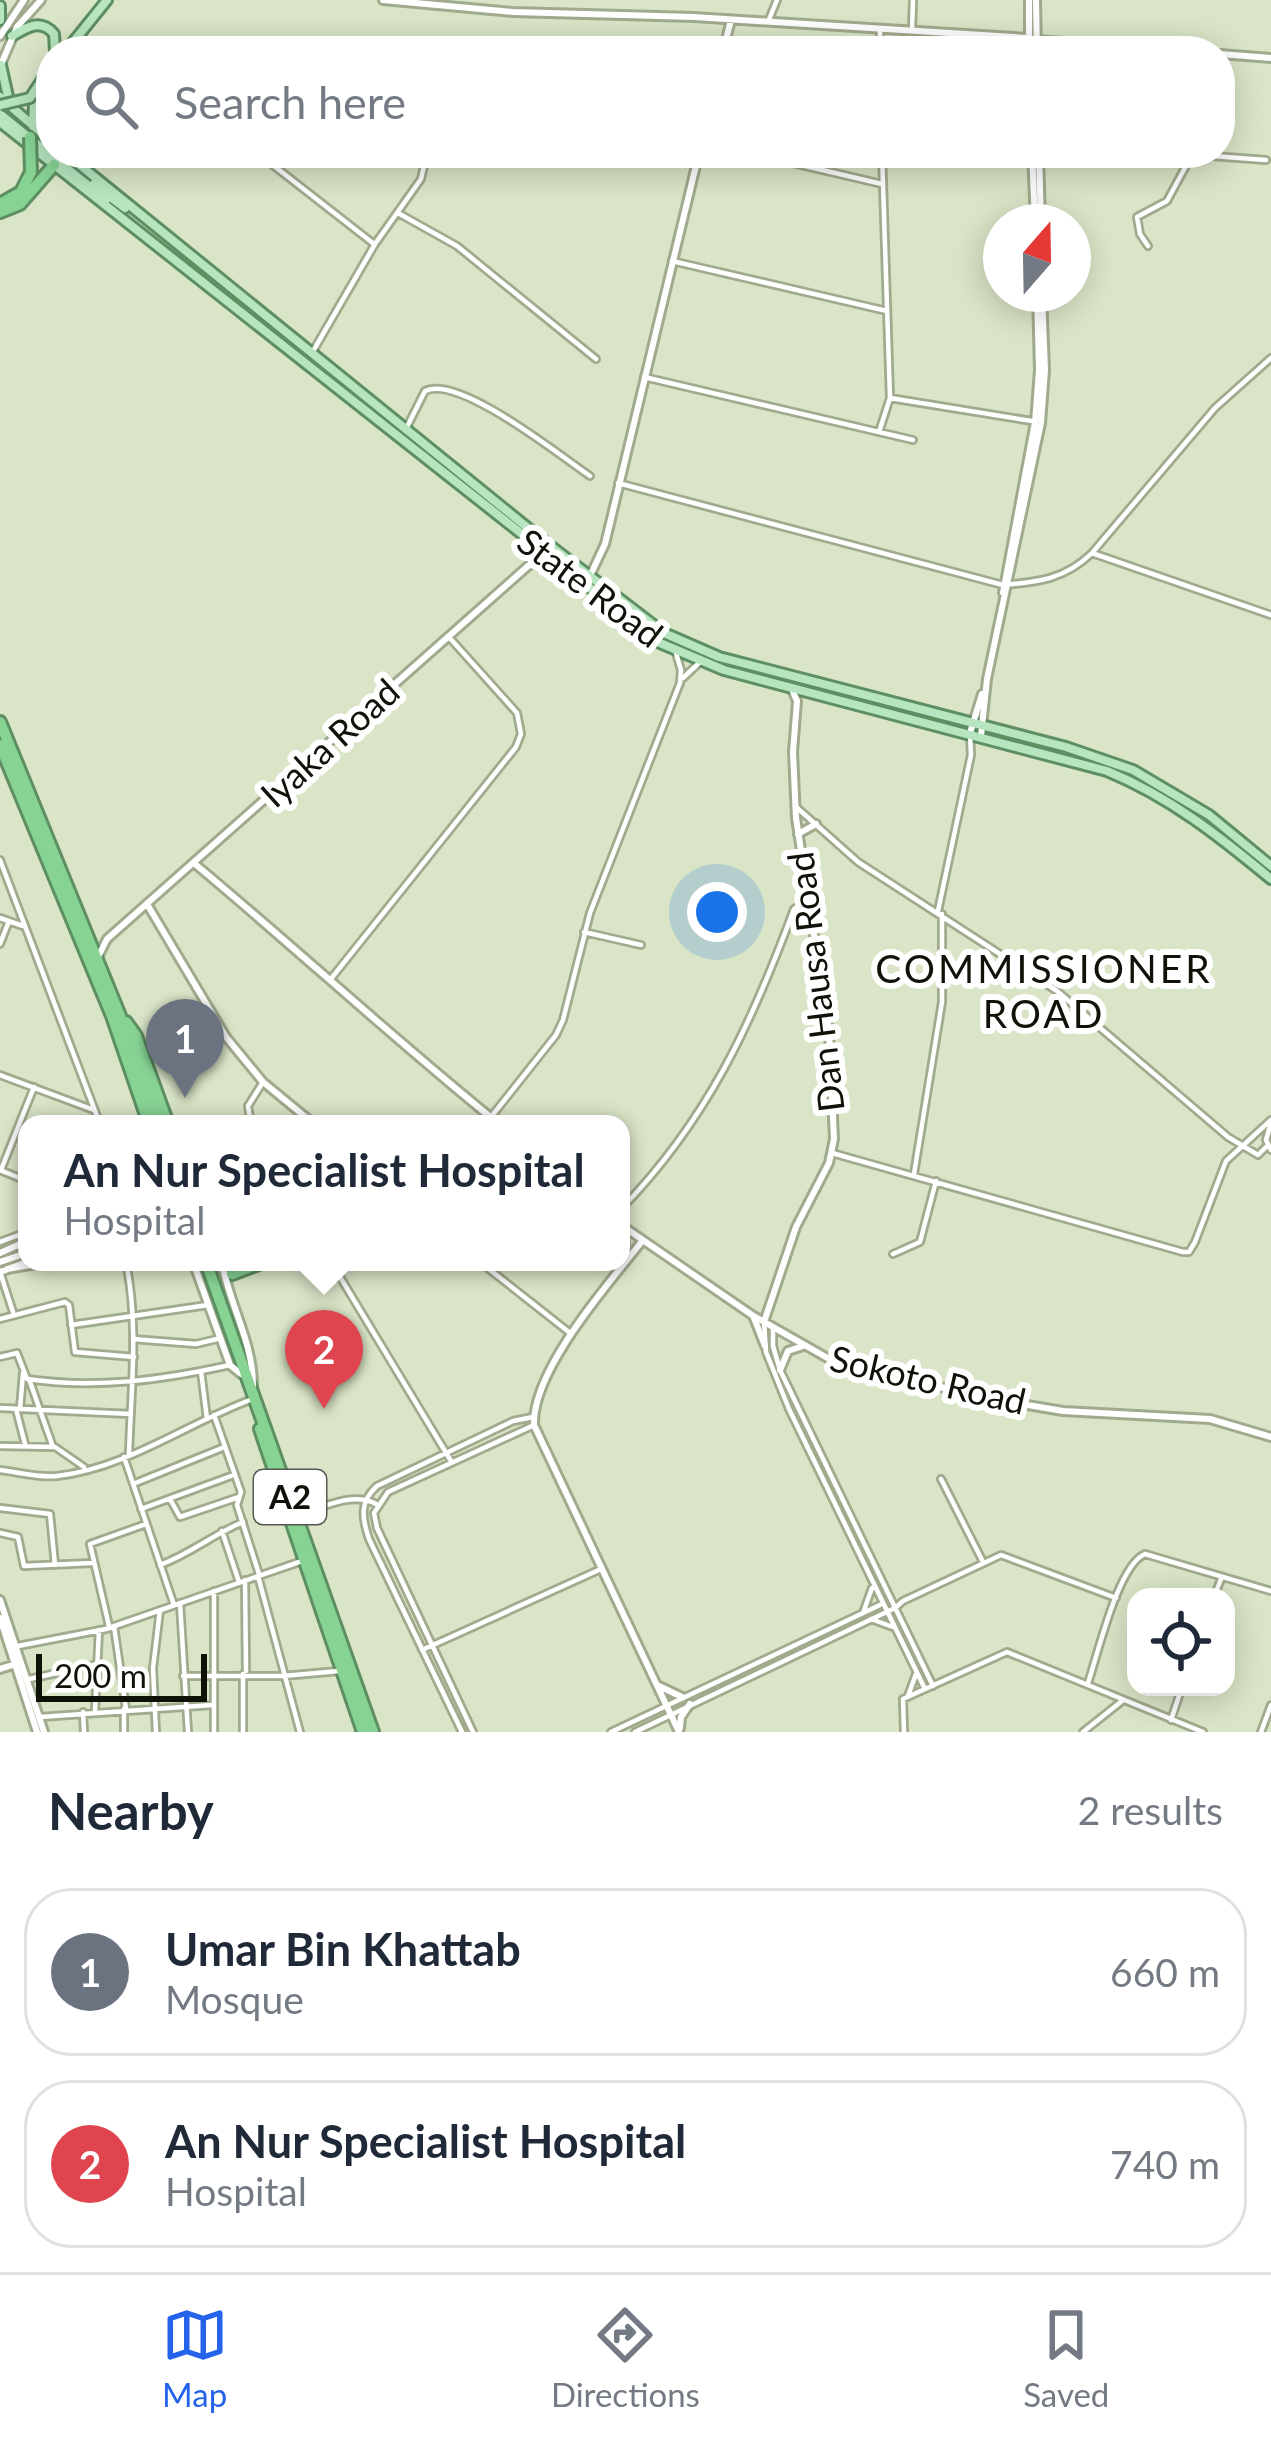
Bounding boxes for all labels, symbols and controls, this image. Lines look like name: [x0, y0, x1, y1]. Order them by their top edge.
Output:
search box: [36, 36, 1235, 168]
icon: search: [78, 69, 144, 135]
text: Search here: [174, 75, 406, 129]
north arrow: [983, 204, 1091, 312]
street label: State Road: [509, 518, 672, 656]
street label: Iyaka Road: [251, 669, 408, 816]
street label: Dan Hausa Road: [777, 850, 853, 1115]
your location: [687, 882, 747, 942]
district label: COMMISSIONER ROAD: [875, 945, 1213, 1036]
pin: 1: [146, 999, 224, 1098]
popup: [18, 1115, 630, 1271]
text: An Nur Specialist Hospital: [63, 1143, 585, 1197]
text: Hospital: [63, 1197, 205, 1243]
pin: 2: [285, 1310, 363, 1409]
street label: Sokoto Road: [826, 1335, 1030, 1423]
road number: A2: [254, 1470, 326, 1524]
map controls: [1127, 1588, 1235, 1696]
button: locate: [1127, 1588, 1235, 1696]
scale bar: [36, 1648, 207, 1701]
text: 200 m: [54, 1655, 147, 1695]
text: Nearby: [48, 1780, 214, 1841]
text: 2 results: [1078, 1787, 1223, 1833]
text: Umar Bin Khattab: [165, 1922, 521, 1976]
text: 1: [79, 1949, 101, 1995]
text: 660 m: [1110, 1949, 1220, 1995]
text: Mosque: [165, 1976, 304, 2022]
text: An Nur Specialist Hospital: [165, 2114, 686, 2168]
text: 2: [79, 2141, 101, 2187]
text: 740 m: [1110, 2141, 1220, 2187]
text: Hospital: [165, 2168, 307, 2214]
tab: Map: [162, 2302, 228, 2414]
tab: Directions: [551, 2302, 700, 2414]
tab: Saved: [1023, 2302, 1109, 2414]

